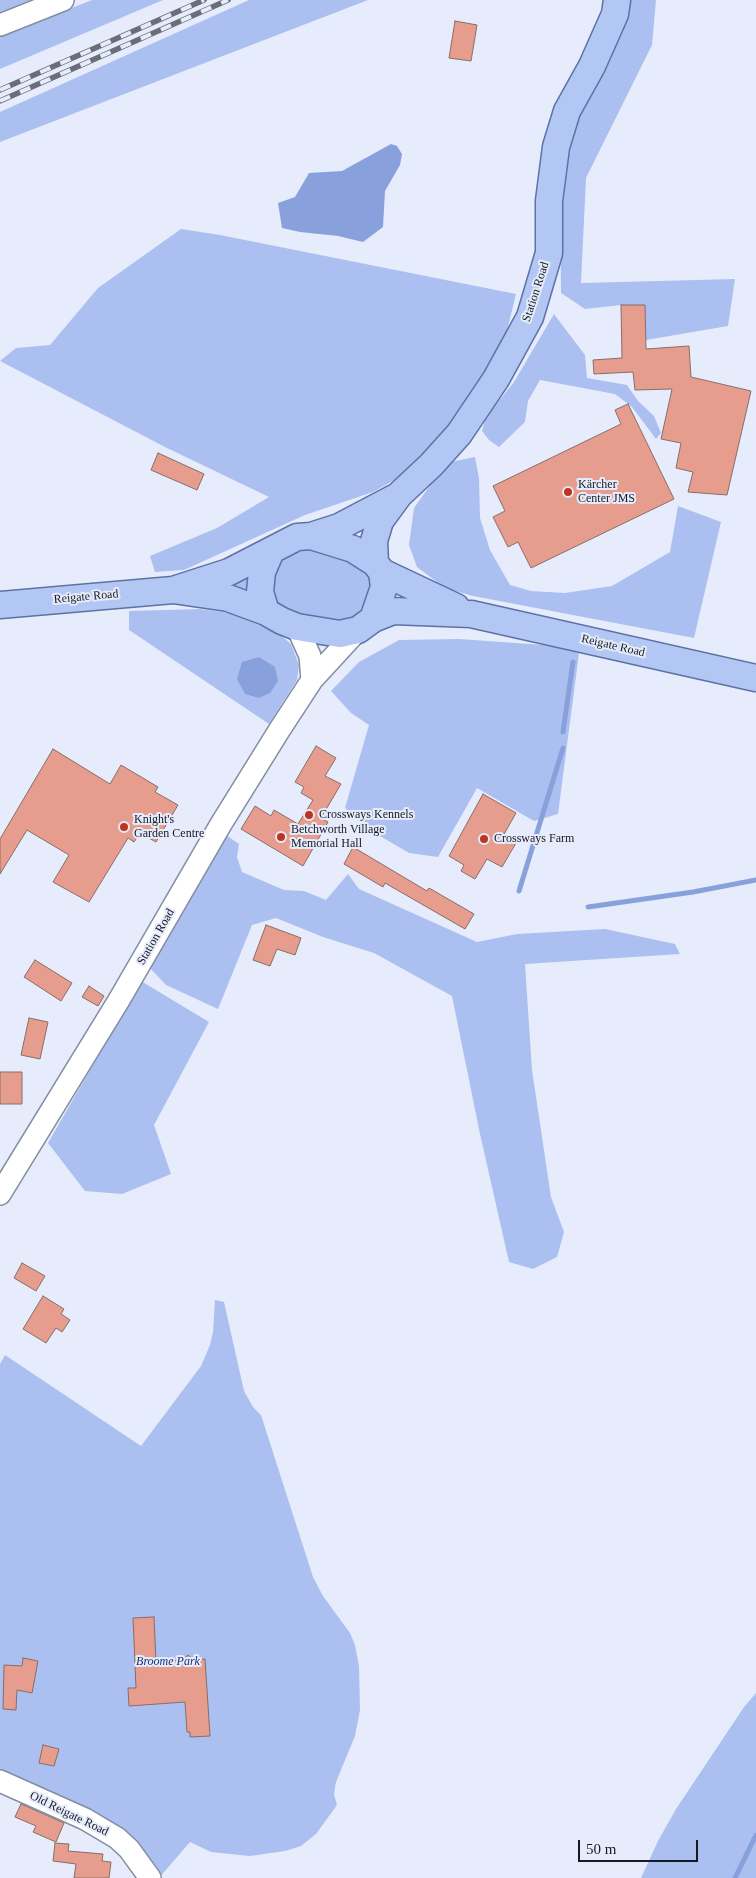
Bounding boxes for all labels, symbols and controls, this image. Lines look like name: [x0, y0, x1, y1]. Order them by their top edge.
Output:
street label: Station Road: [520, 260, 552, 324]
place label: Kärcher Center JMS: [578, 478, 635, 506]
marker: Kärcher Center JMS: [562, 486, 574, 498]
street label: Reigate Road: [53, 587, 119, 607]
street label: Reigate Road: [580, 632, 646, 660]
place label: Crossways Kennels: [319, 808, 413, 822]
marker: Crossways Kennels: [303, 809, 315, 821]
place label: Knight's Garden Centre: [134, 813, 204, 841]
marker: Knight's Garden Centre: [118, 821, 130, 833]
place label: Betchworth Village Memorial Hall: [291, 823, 385, 851]
marker: Betchworth Village Memorial Hall: [275, 831, 287, 843]
place label: Crossways Farm: [494, 832, 574, 846]
marker: Crossways Farm: [478, 833, 490, 845]
street label: Station Road: [134, 906, 178, 968]
park label: Broome Park: [136, 1655, 200, 1669]
street label: Old Reigate Road: [27, 1789, 111, 1839]
scale bar: [581, 1830, 701, 1862]
text: 50 m: [586, 1841, 616, 1857]

